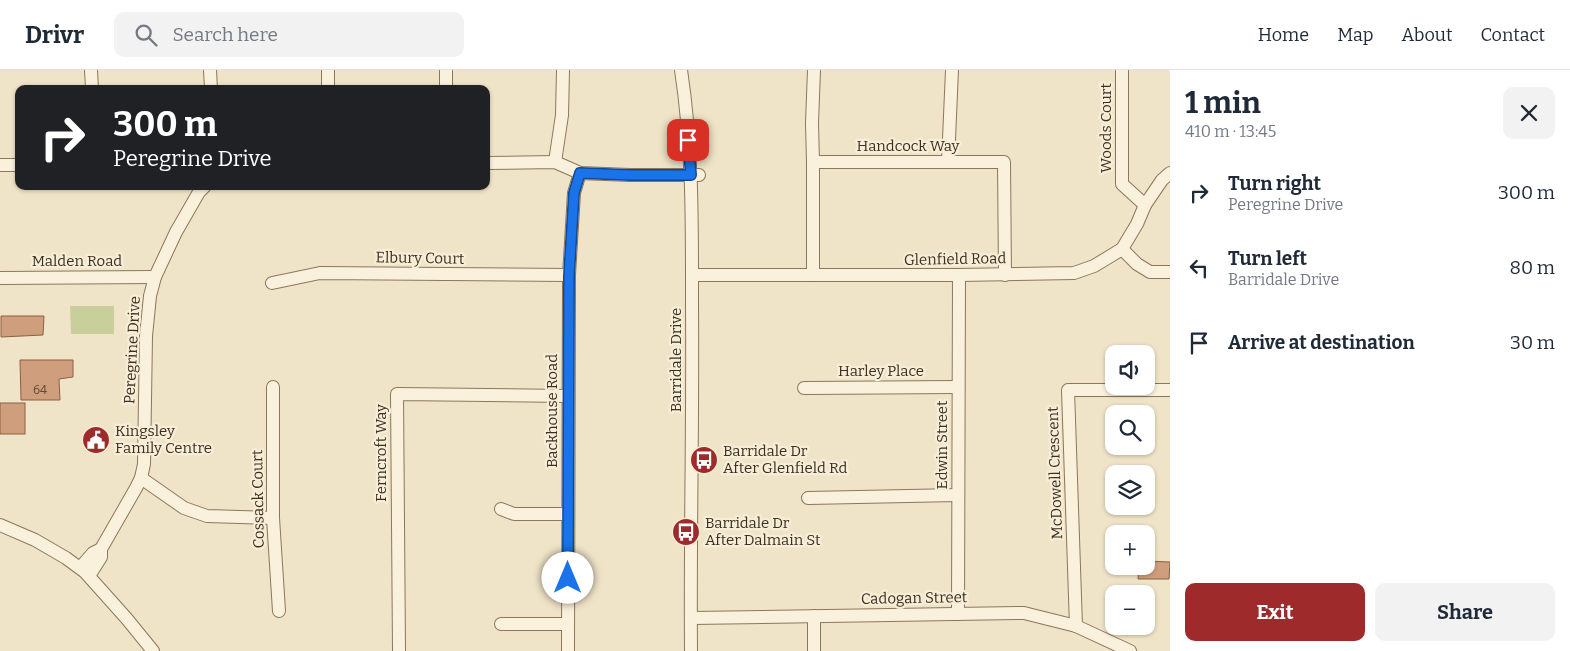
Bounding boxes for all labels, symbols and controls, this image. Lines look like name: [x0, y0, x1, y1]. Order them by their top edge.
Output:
search box: [114, 12, 464, 57]
text: Drivr: [25, 21, 84, 49]
icon: search: [132, 21, 160, 49]
text: Search here: [172, 23, 278, 46]
text: Home: [1258, 24, 1309, 46]
text: Map: [1337, 24, 1373, 46]
text: About: [1401, 24, 1452, 46]
text: Contact: [1480, 24, 1545, 46]
street label: Woods Court: [1097, 83, 1115, 173]
text: 1 min: [1185, 85, 1261, 121]
button: close: [1503, 87, 1555, 139]
text: 300 m: [113, 103, 217, 145]
icon: right: [30, 105, 95, 170]
pin: [667, 119, 709, 161]
text: 410 m · 13:45: [1185, 122, 1276, 141]
icon: arrive: [674, 126, 702, 154]
street label: Handcock Way: [856, 137, 960, 155]
text: Peregrine Drive: [113, 145, 272, 172]
text: Turn right: [1228, 172, 1321, 195]
icon: right: [1185, 179, 1213, 207]
text: 300 m: [1498, 181, 1555, 204]
text: Peregrine Drive: [1228, 195, 1343, 214]
text: Turn left: [1228, 247, 1307, 270]
street label: Elbury Court: [376, 248, 465, 268]
street label: Glenfield Road: [904, 249, 1006, 269]
street label: Malden Road: [32, 252, 122, 270]
icon: left: [1185, 254, 1213, 282]
text: 80 m: [1509, 256, 1555, 279]
text: Barridale Drive: [1228, 270, 1339, 289]
street label: Peregrine Drive: [120, 296, 144, 404]
street label: Barridale Drive: [667, 308, 685, 412]
icon: arrive: [1185, 329, 1213, 357]
text: Arrive at destination: [1228, 331, 1415, 354]
text: 30 m: [1510, 331, 1555, 354]
map controls: [1105, 345, 1155, 635]
button: sound: [1105, 345, 1155, 395]
street label: Backhouse Road: [543, 354, 561, 468]
street label: Harley Place: [838, 362, 924, 380]
house number: 64: [33, 383, 47, 397]
street label: Edwin Street: [933, 400, 951, 489]
street label: Ferncroft Way: [372, 404, 390, 502]
button: search: [1105, 405, 1155, 455]
street label: McDowell Crescent: [1044, 406, 1066, 540]
place label: Kingsley Family Centre: [115, 422, 212, 457]
public building icon: Kingsley Family Centre: [81, 425, 111, 455]
place label: Barridale Dr After Glenfield Rd: [723, 442, 847, 477]
bus stop icon: Barridale Dr After Glenfield Rd: [689, 445, 719, 475]
street label: Cossack Court: [248, 449, 268, 548]
button: layers: [1105, 465, 1155, 515]
place label: Barridale Dr After Dalmain St: [705, 514, 821, 549]
bus stop icon: Barridale Dr After Dalmain St: [671, 517, 701, 547]
button: +: [1105, 525, 1155, 575]
position arrow: [541, 551, 593, 603]
button: Exit: [1185, 583, 1365, 641]
button: Share: [1375, 583, 1555, 641]
button: −: [1105, 585, 1155, 635]
street label: Cadogan Street: [861, 588, 968, 608]

